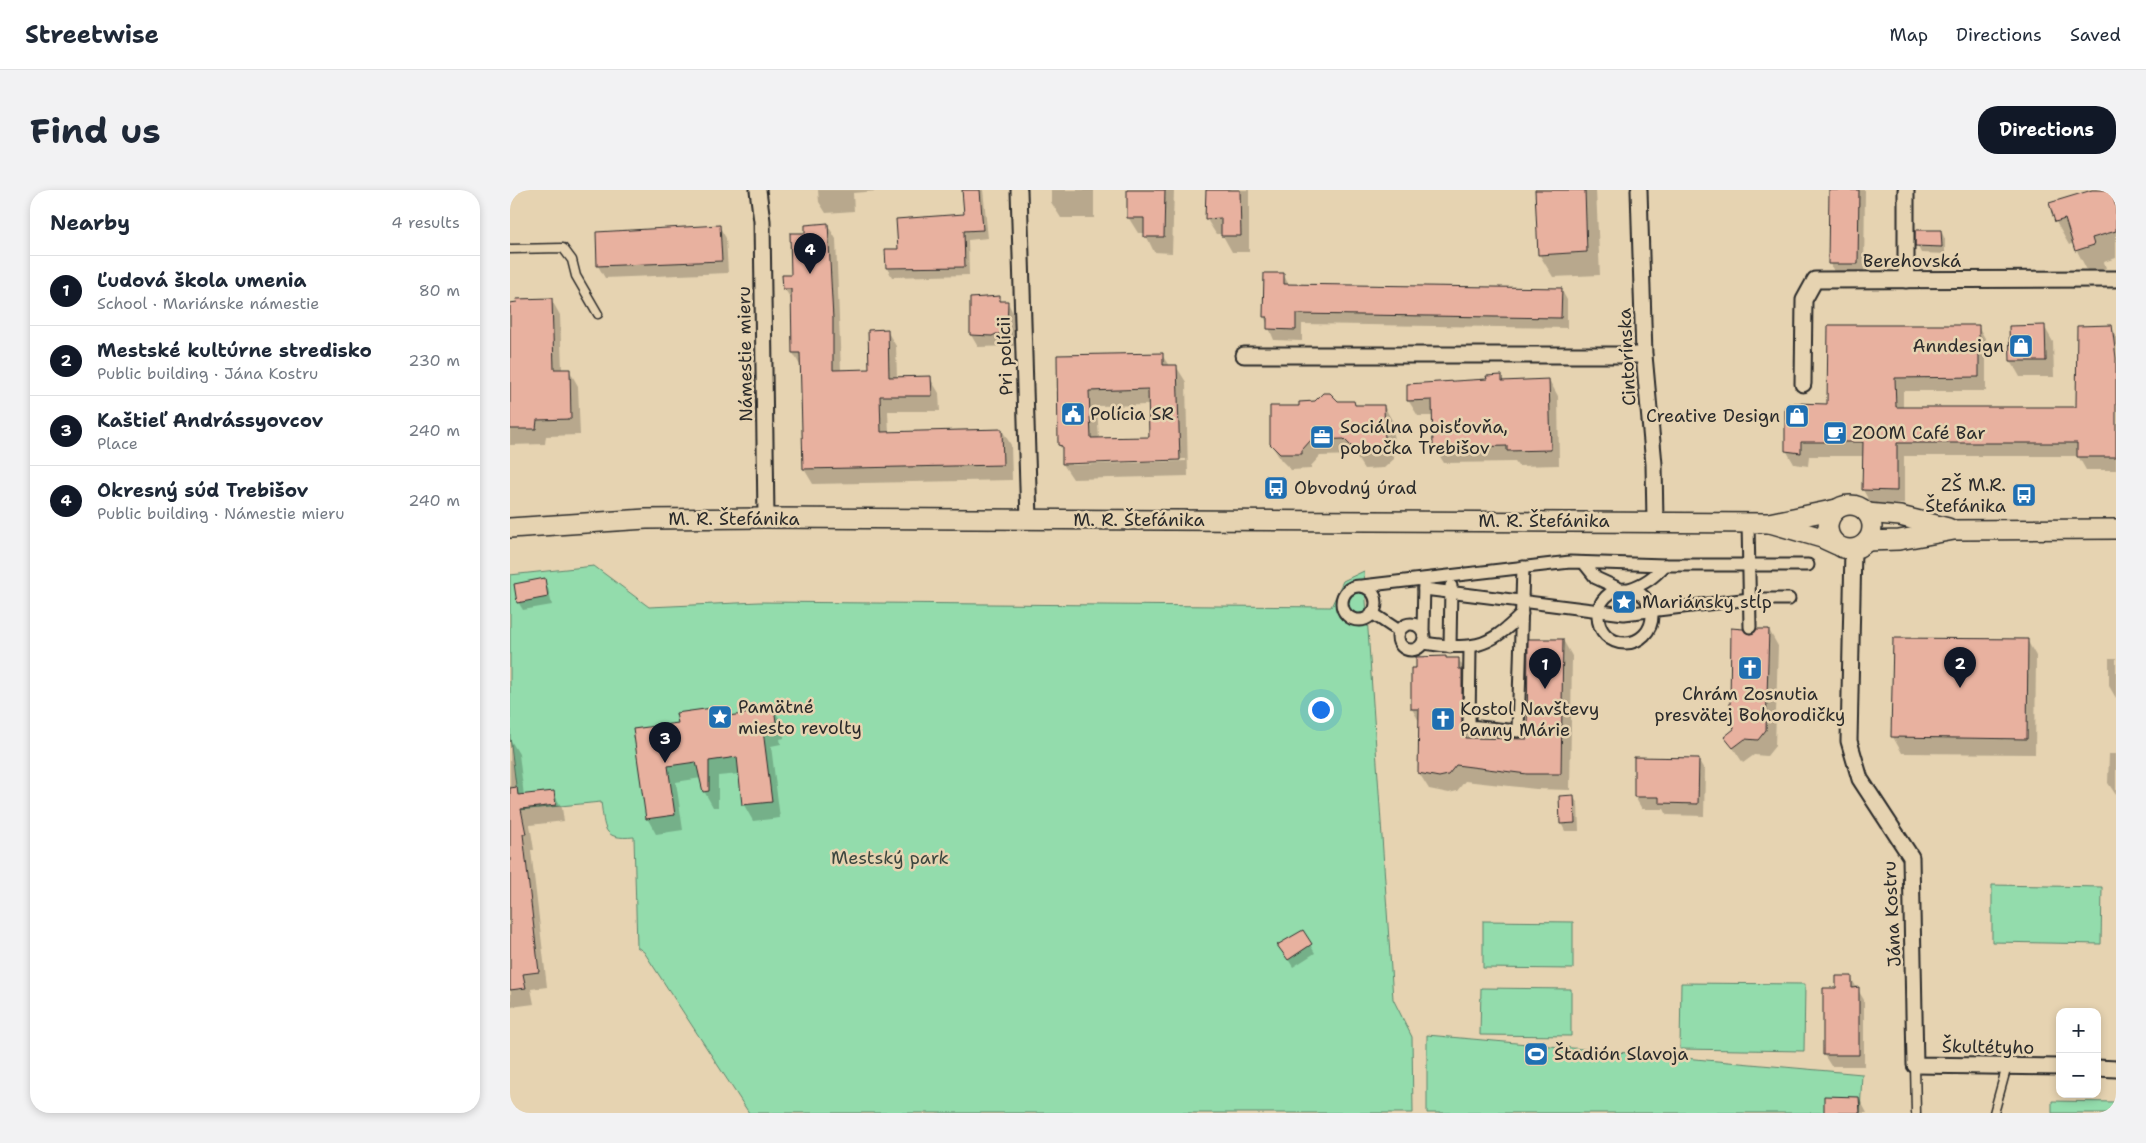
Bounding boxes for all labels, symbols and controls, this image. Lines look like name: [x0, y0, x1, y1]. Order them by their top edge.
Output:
text: Streetwise: [25, 19, 159, 51]
text: Map: [1890, 23, 1928, 47]
text: Directions: [1956, 23, 2042, 47]
text: Saved: [2070, 23, 2121, 47]
button: Directions: [1978, 106, 2116, 154]
text: Find us: [30, 107, 161, 154]
text: Nearby: [50, 209, 130, 237]
text: 4 results: [391, 212, 460, 233]
pin: 4: [794, 233, 826, 274]
street label: Berehovská: [1863, 249, 1961, 273]
text: Ľudová škola umenia: [97, 268, 307, 293]
text: 1: [62, 280, 70, 301]
text: 80 m: [419, 280, 460, 301]
street label: Námestie mieru: [732, 286, 758, 422]
text: School · Mariánske námestie: [97, 293, 319, 314]
street label: Cintorínska: [1612, 308, 1642, 406]
street label: Pri polícii: [992, 316, 1018, 396]
shop icon: Anndesign: [2008, 333, 2034, 359]
place label: Anndesign: [1912, 334, 2004, 358]
text: Mestské kultúrne stredisko: [97, 338, 372, 363]
text: 2: [60, 350, 72, 371]
text: 230 m: [408, 350, 460, 371]
text: Public building · Jána Kostru: [97, 363, 318, 384]
public building icon: Polícia SR: [1060, 401, 1086, 427]
place label: Polícia SR: [1090, 402, 1174, 426]
shop icon: Creative Design: [1784, 403, 1810, 429]
place label: Creative Design: [1646, 404, 1780, 428]
text: Kaštieľ Andrássyovcov: [97, 408, 323, 433]
place label: Sociálna poisťovňa, pobočka Trebišov: [1340, 415, 1508, 460]
text: 3: [60, 420, 72, 441]
text: 240 m: [408, 420, 460, 441]
cafe icon: ZOOM Café Bar: [1822, 420, 1848, 446]
place label: ZOOM Café Bar: [1852, 421, 1986, 445]
office icon: Sociálna poisťovňa, pobočka Trebišov: [1309, 424, 1335, 450]
text: Place: [97, 433, 138, 454]
place label: ZŠ M.R. Štefánika: [1925, 473, 2006, 518]
bus stop icon: Obvodný úrad: [1263, 475, 1289, 501]
place label: Obvodný úrad: [1294, 476, 1417, 500]
text: Okresný súd Trebišov: [97, 478, 308, 503]
bus stop icon: ZŠ M.R. Štefánika: [2011, 482, 2037, 508]
text: 4: [60, 490, 72, 511]
text: 240 m: [408, 490, 460, 511]
text: Public building · Námestie mieru: [97, 503, 344, 524]
street label: M. R. Štefánika: [668, 507, 800, 531]
street label: M. R. Štefánika: [1073, 508, 1205, 532]
street label: M. R. Štefánika: [1478, 509, 1610, 533]
place icon: Mariánsky stĺp: [1611, 589, 1637, 615]
place label: Mariánsky stĺp: [1642, 589, 1772, 614]
pin: 2: [1944, 647, 1976, 688]
pin: 1: [1529, 648, 1561, 689]
church icon: Chrám Zosnutia presvätej Bohorodičky: [1737, 655, 1763, 681]
place label: Chrám Zosnutia presvätej Bohorodičky: [1655, 682, 1845, 727]
place label: Pamätné miesto revolty: [738, 695, 862, 740]
your location: [1308, 697, 1334, 723]
place label: Kostol Navštevy Panny Márie: [1460, 697, 1599, 742]
place icon: Pamätné miesto revolty: [707, 704, 733, 730]
church icon: Kostol Navštevy Panny Márie: [1430, 706, 1456, 732]
pin: 3: [649, 722, 681, 763]
park label: Mestský park: [831, 846, 949, 870]
street label: Jána Kostru: [1877, 860, 1907, 968]
map controls: [2056, 1008, 2101, 1098]
button: +: [2056, 1008, 2101, 1053]
street label: Škultétyho: [1942, 1034, 2034, 1060]
sports icon: Štadión Slavoja: [1523, 1041, 1549, 1067]
place label: Štadión Slavoja: [1554, 1042, 1688, 1066]
button: −: [2056, 1053, 2101, 1098]

